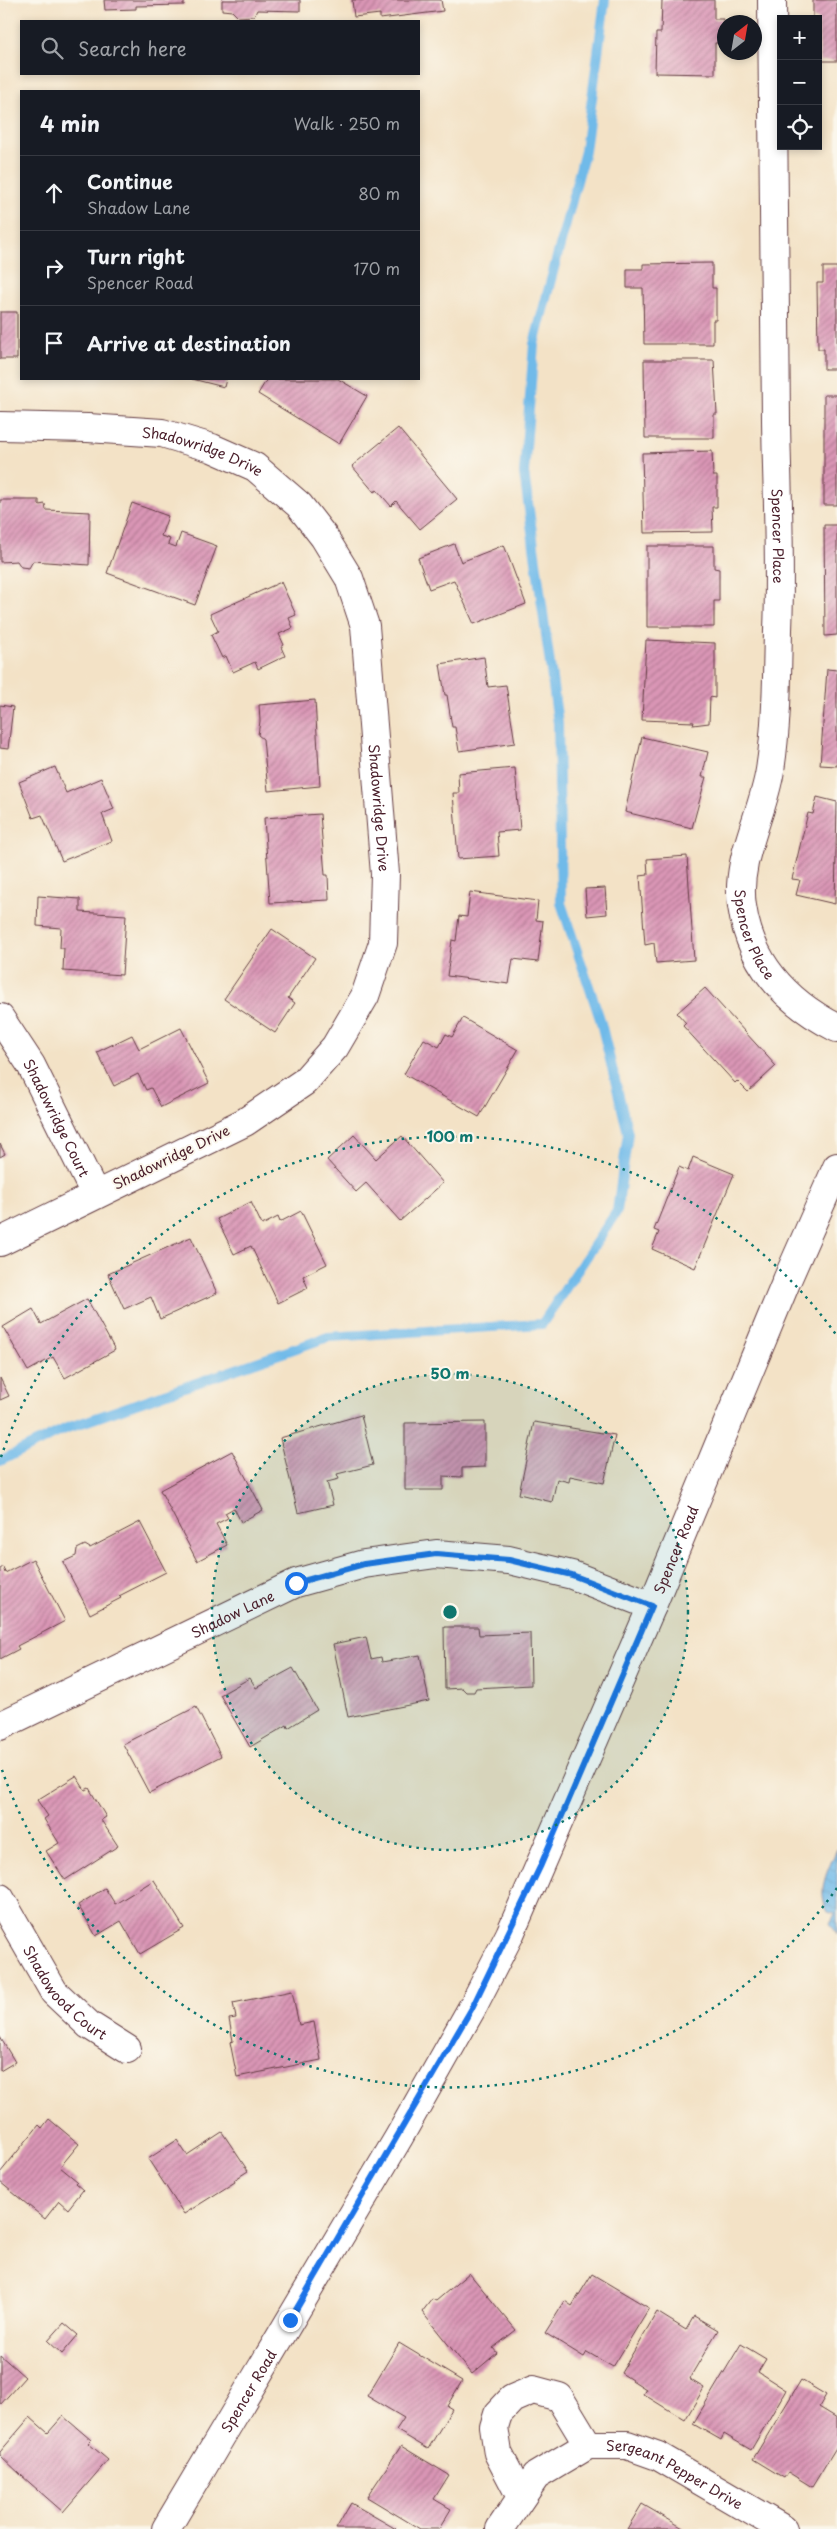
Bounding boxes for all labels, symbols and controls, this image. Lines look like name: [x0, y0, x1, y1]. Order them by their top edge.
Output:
north arrow: [717, 15, 762, 60]
map controls: [777, 15, 822, 150]
button: +: [777, 15, 822, 60]
search box: [20, 20, 420, 75]
icon: search: [38, 34, 66, 62]
text: Search here: [78, 34, 187, 62]
button: −: [777, 60, 822, 105]
button: locate: [777, 105, 822, 150]
text: 4 min: [40, 107, 100, 139]
text: Walk · 250 m: [294, 111, 400, 135]
text: Continue: [87, 167, 173, 195]
icon: ahead: [40, 179, 68, 207]
text: 80 m: [358, 181, 400, 205]
text: Shadow Lane: [87, 195, 190, 219]
text: Turn right: [87, 242, 185, 270]
icon: right: [40, 254, 68, 282]
text: 170 m: [354, 256, 400, 280]
text: Spencer Road: [87, 270, 194, 294]
icon: arrive: [40, 329, 68, 357]
text: Arrive at destination: [87, 329, 291, 357]
street label: Shadowridge Drive: [141, 421, 268, 481]
street label: Spencer Place: [767, 488, 790, 583]
street label: Shadowridge Drive: [364, 743, 395, 872]
street label: Spencer Place: [730, 889, 780, 984]
street label: Shadowridge Court: [19, 1054, 95, 1181]
street label: Shadowridge Drive: [109, 1120, 233, 1194]
text: 100 m: [427, 1124, 473, 1147]
text: 50 m: [431, 1361, 469, 1384]
street label: Spencer Road: [648, 1502, 703, 1597]
route start: [285, 1572, 308, 1595]
street label: Shadow Lane: [187, 1585, 278, 1643]
centre of rings: [441, 1603, 459, 1621]
street label: Shadowood Court: [19, 1941, 112, 2045]
route end: [279, 2309, 302, 2332]
street label: Spencer Road: [215, 2345, 281, 2436]
street label: Sergeant Pepper Drive: [606, 2435, 747, 2514]

